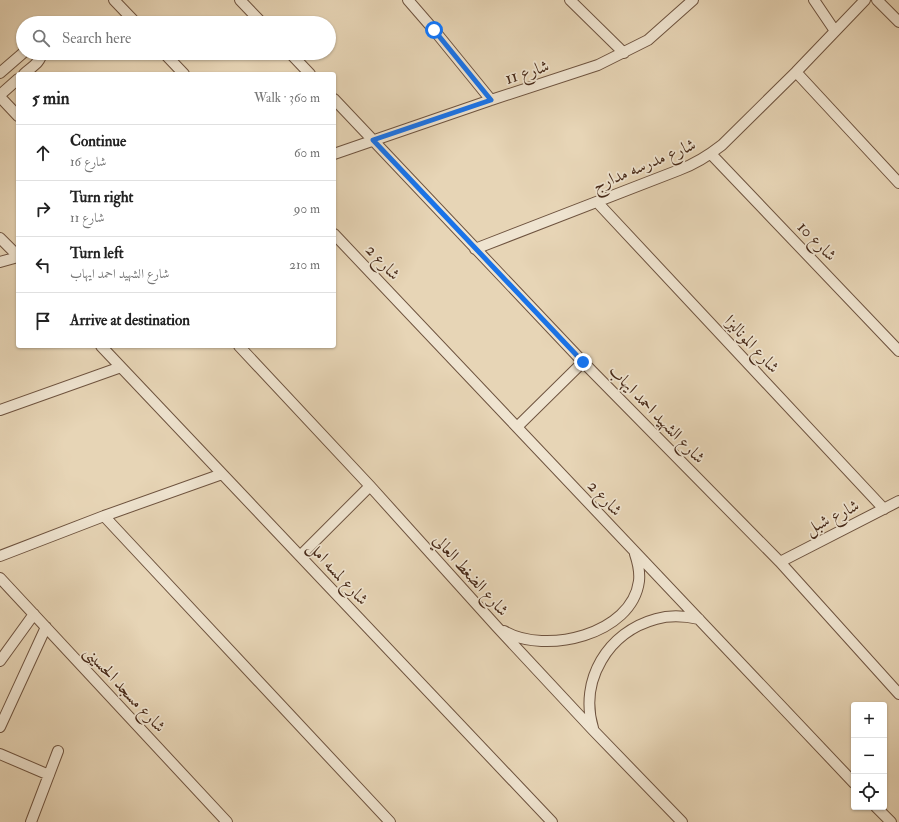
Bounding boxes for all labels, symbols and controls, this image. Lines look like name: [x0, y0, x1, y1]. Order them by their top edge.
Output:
search box: [16, 16, 336, 60]
route start: [425, 21, 443, 39]
icon: search: [30, 27, 52, 49]
text: Search here: [62, 29, 131, 48]
street label: شارع 11: [502, 55, 553, 92]
text: 5 min: [32, 88, 70, 109]
text: Walk · 360 m: [254, 90, 320, 106]
text: Continue: [70, 132, 126, 151]
street label: شارع مدرسه مدارج: [589, 134, 701, 200]
icon: ahead: [32, 142, 54, 164]
text: 60 m: [294, 145, 320, 161]
text: شارع 16: [70, 154, 106, 170]
text: Turn right: [70, 188, 133, 207]
icon: right: [32, 198, 54, 220]
text: 90 m: [294, 201, 320, 217]
text: شارع 11: [70, 210, 105, 226]
street label: شارع 10: [791, 217, 841, 268]
street label: شارع 2: [359, 240, 405, 286]
text: Turn left: [70, 244, 124, 263]
icon: left: [32, 254, 54, 276]
text: 210 m: [289, 257, 320, 273]
text: شارع الشهيد احمد ايهاب: [70, 266, 169, 282]
icon: arrive: [32, 310, 54, 332]
text: Arrive at destination: [70, 311, 190, 330]
street label: شارع الموناليزا: [718, 311, 784, 379]
route end: [574, 353, 592, 371]
street label: شارع الشهيد احمد ايهاب: [602, 360, 710, 470]
street label: شارع 2: [581, 476, 627, 522]
street label: شارع شبل: [801, 495, 864, 542]
street label: شارع الضغط العالي: [426, 529, 513, 623]
street label: شارع لمسه امل: [301, 537, 373, 611]
street label: شارع مسجد الحسينى: [77, 641, 170, 739]
map controls: [851, 702, 887, 810]
button: +: [851, 702, 887, 738]
button: −: [851, 738, 887, 774]
button: locate: [851, 774, 887, 810]

